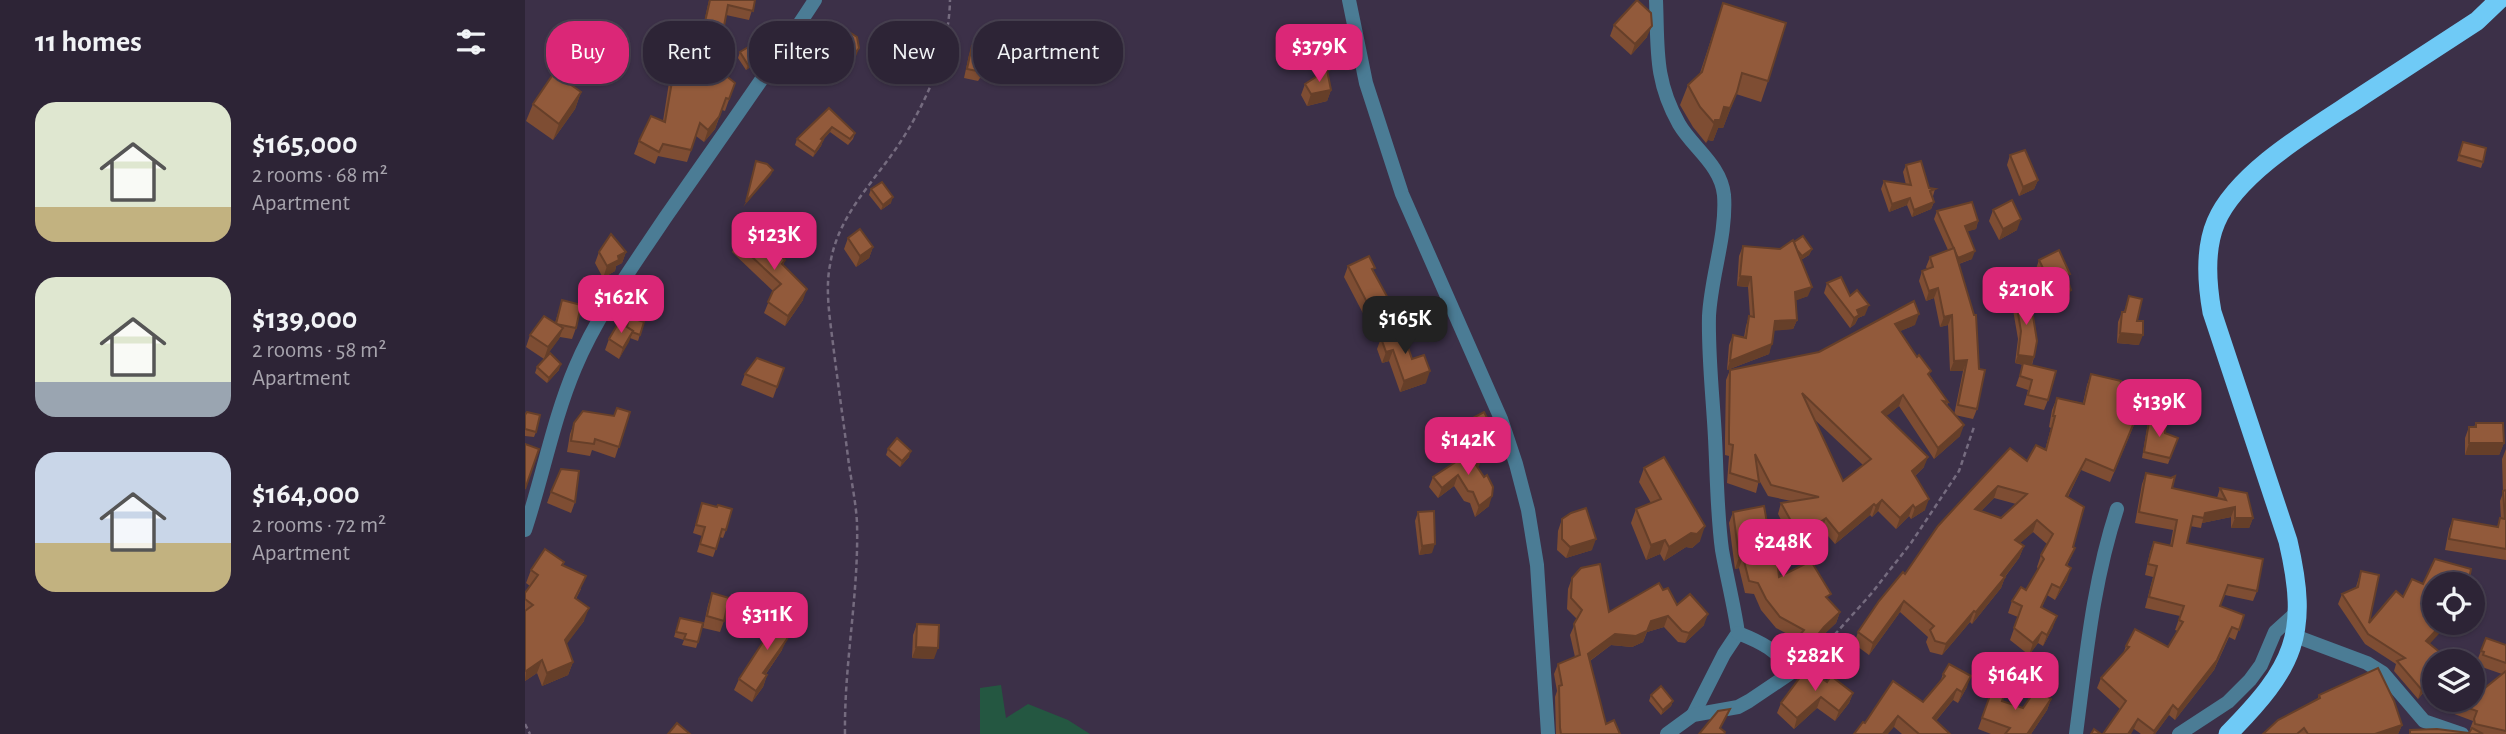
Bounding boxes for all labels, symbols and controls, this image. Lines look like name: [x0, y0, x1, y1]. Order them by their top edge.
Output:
chip: Buy: [546, 21, 629, 84]
chip: Rent: [643, 21, 735, 84]
chip: Filters: [749, 21, 854, 84]
chip: New: [868, 21, 959, 84]
chip: Apartment: [973, 21, 1123, 84]
icon: filters: [452, 23, 490, 61]
pin: $379K: [1270, 24, 1368, 84]
text: 11 homes: [35, 27, 142, 57]
text: $379K: [1292, 35, 1346, 58]
text: $165,000: [252, 129, 358, 159]
icon: home: [91, 130, 175, 214]
text: 2 rooms · 68 m²: [252, 164, 388, 187]
text: Apartment: [252, 192, 350, 215]
pin: $123K: [725, 212, 823, 272]
text: $123K: [748, 223, 800, 246]
pin: $210K: [1977, 268, 2075, 327]
pin: $162K: [572, 276, 670, 335]
text: $210K: [1999, 278, 2053, 301]
text: $162K: [594, 286, 648, 309]
pin: $165K: [1356, 296, 1454, 356]
text: $139,000: [252, 304, 357, 334]
icon: home: [91, 305, 175, 389]
text: $165K: [1378, 307, 1432, 330]
text: 2 rooms · 58 m²: [252, 339, 387, 362]
text: Apartment: [252, 367, 350, 390]
pin: $139K: [2110, 380, 2208, 439]
text: $139K: [2132, 390, 2186, 413]
pin: $142K: [1419, 418, 1517, 477]
text: $142K: [1441, 428, 1495, 451]
text: $164,000: [252, 479, 360, 509]
icon: home: [91, 480, 175, 564]
text: 2 rooms · 72 m²: [252, 514, 386, 537]
pin: $248K: [1734, 520, 1832, 579]
text: $248K: [1754, 530, 1812, 553]
text: Apartment: [252, 542, 350, 565]
map controls: [2422, 572, 2485, 712]
button: locate: [2422, 572, 2485, 635]
pin: $311K: [718, 592, 816, 652]
text: $311K: [742, 603, 792, 626]
pin: $282K: [1766, 634, 1864, 693]
text: $282K: [1787, 644, 1843, 667]
button: layers: [2422, 649, 2485, 712]
pin: $164K: [1966, 652, 2064, 712]
text: $164K: [1988, 663, 2042, 686]

